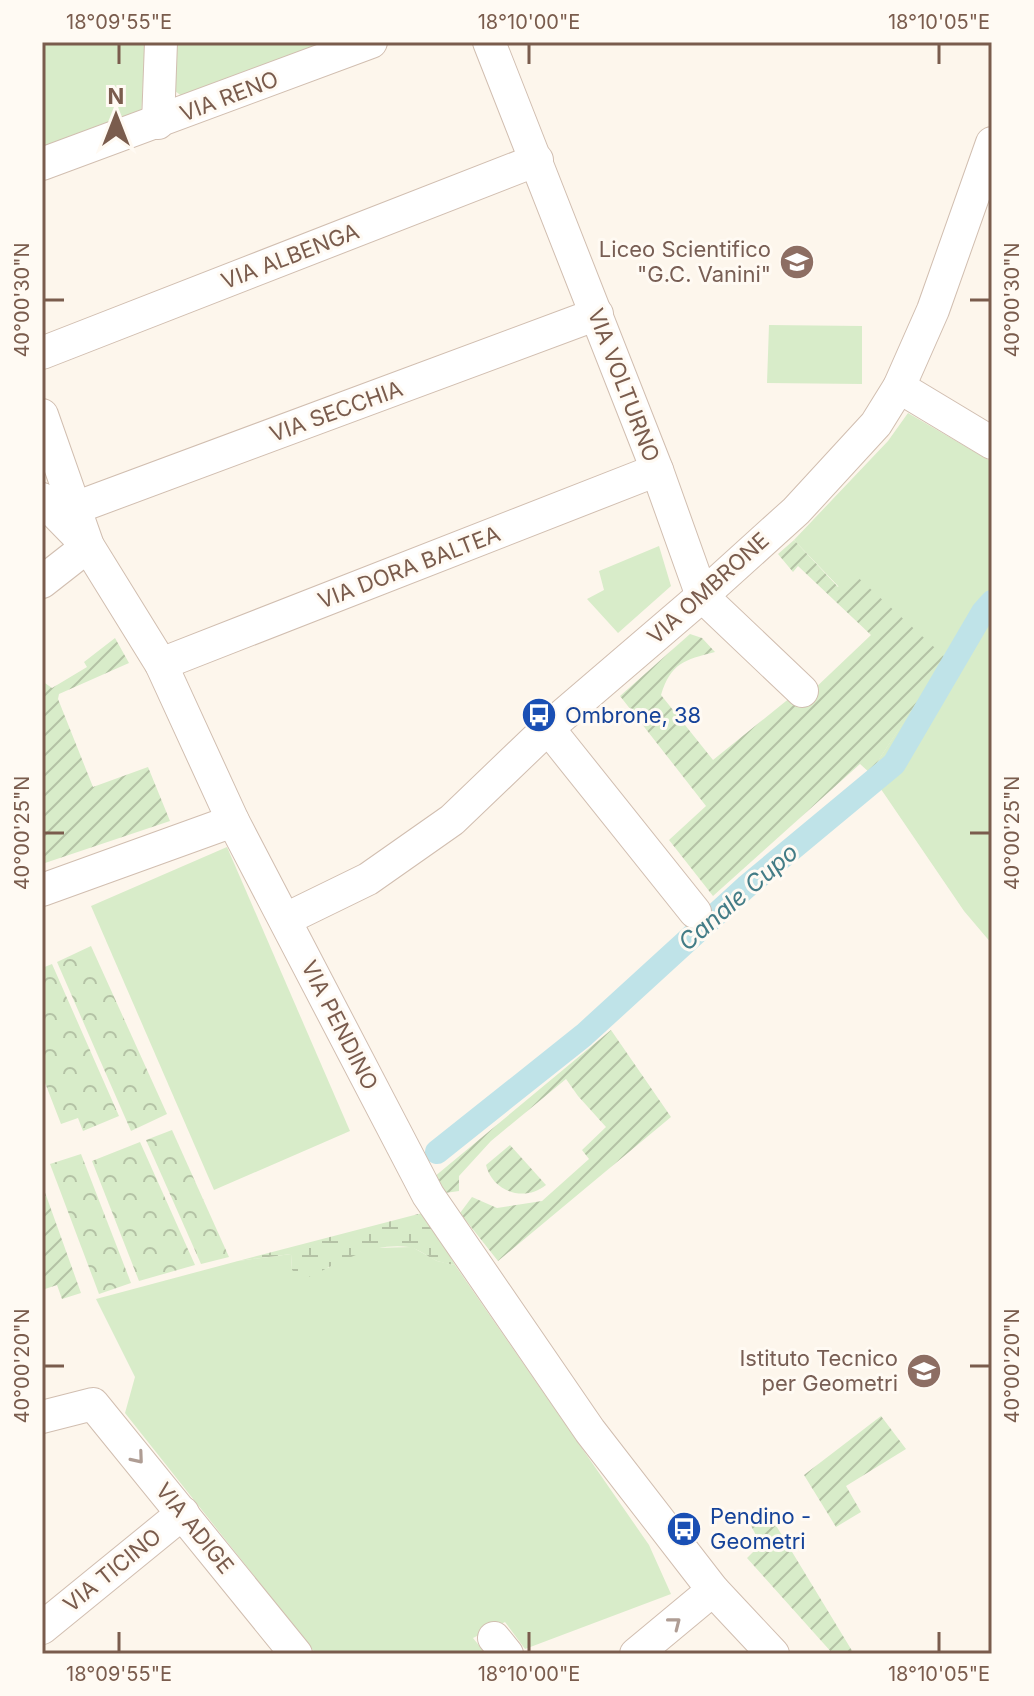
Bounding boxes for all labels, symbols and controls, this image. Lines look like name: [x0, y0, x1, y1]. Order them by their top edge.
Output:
text: 18°09'55"E: [66, 10, 172, 34]
text: 18°10'00"E: [478, 10, 580, 34]
text: 18°10'05"E: [888, 10, 990, 34]
street label: VIA RENO: [176, 65, 282, 127]
north arrow: [76, 76, 156, 156]
text: N: [108, 83, 124, 109]
street label: VIA ALBENGA: [217, 218, 363, 294]
place label: Liceo Scientifico "G.C. Vanini": [599, 236, 771, 287]
text: 40°00'30"N: [10, 242, 34, 358]
text: 40°00'30"N: [1000, 242, 1024, 358]
school or university icon: Liceo Scientifico "G.C. Vanini": [778, 243, 816, 281]
street label: VIA VOLTURNO: [583, 305, 665, 465]
street label: VIA SECCHIA: [266, 375, 406, 447]
street label: VIA DORA BALTEA: [314, 520, 504, 614]
street label: VIA OMBRONE: [642, 527, 774, 649]
bus stop icon: Ombrone, 38: [520, 696, 558, 734]
place label: Ombrone, 38: [565, 702, 701, 728]
text: 40°00'25"N: [10, 776, 34, 890]
text: 40°00'25"N: [1000, 776, 1024, 890]
water label: Canale Cupo: [672, 837, 804, 957]
street label: VIA PENDINO: [296, 956, 384, 1094]
text: 40°00'20"N: [10, 1308, 34, 1424]
text: 40°00'20"N: [1000, 1308, 1024, 1424]
place label: Istituto Tecnico per Geometri: [739, 1345, 898, 1396]
school or university icon: Istituto Tecnico per Geometri: [905, 1352, 943, 1390]
one-way arrow: [128, 1449, 142, 1464]
street label: VIA ADIGE: [151, 1477, 239, 1579]
place label: Pendino - Geometri: [710, 1503, 811, 1554]
bus stop icon: Pendino - Geometri: [665, 1510, 703, 1548]
street label: VIA TICINO: [58, 1523, 166, 1617]
one-way arrow: [666, 1618, 681, 1632]
text: 18°09'55"E: [66, 1662, 172, 1686]
text: 18°10'00"E: [478, 1662, 580, 1686]
text: 18°10'05"E: [888, 1662, 990, 1686]

